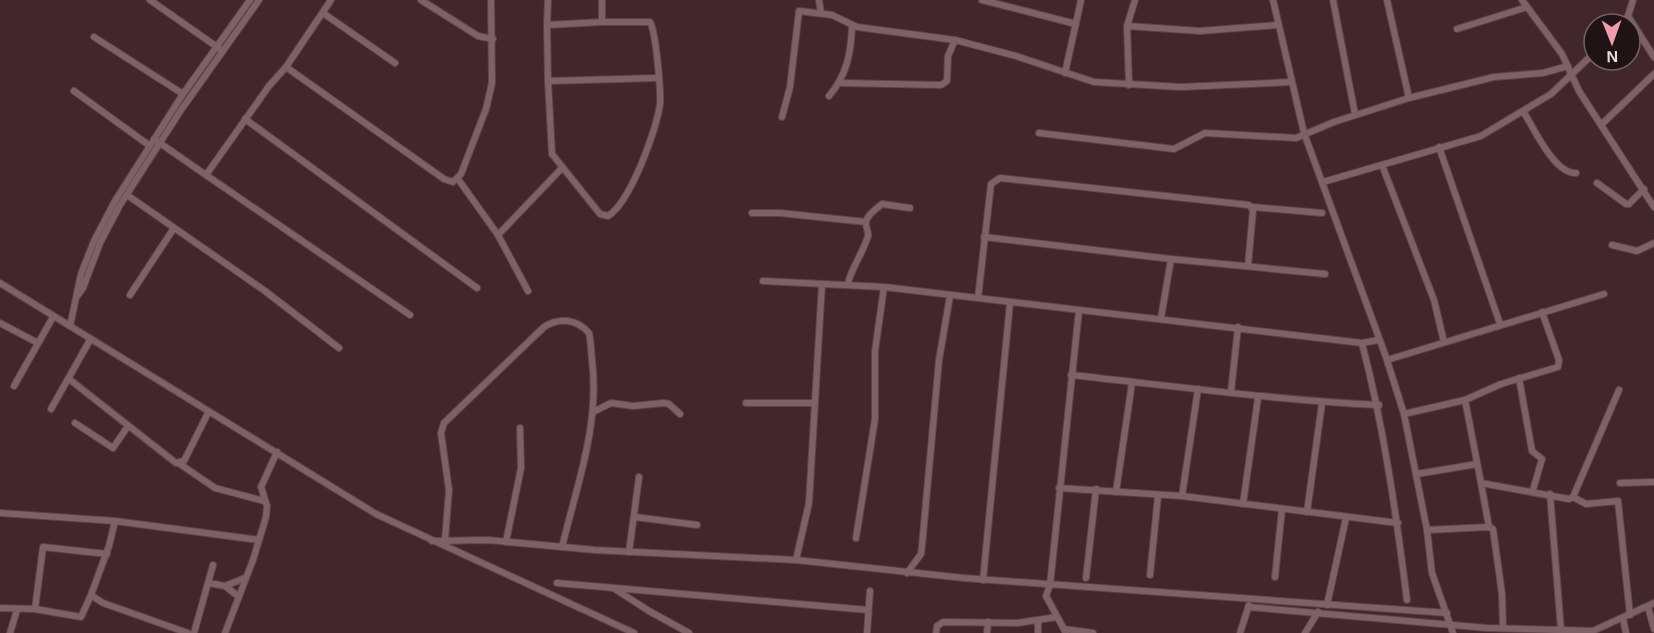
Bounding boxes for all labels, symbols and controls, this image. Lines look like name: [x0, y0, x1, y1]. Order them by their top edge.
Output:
north arrow: [1582, 12, 1642, 72]
text: N: [1606, 48, 1618, 65]

